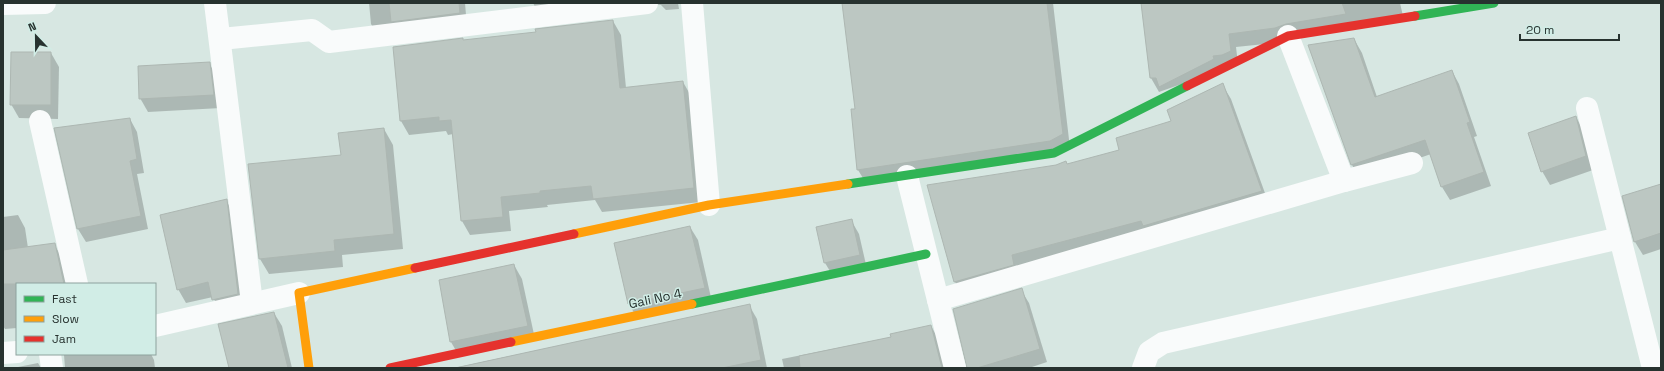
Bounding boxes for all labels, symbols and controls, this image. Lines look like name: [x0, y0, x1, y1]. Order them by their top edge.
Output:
north arrow: [16, 16, 56, 56]
scale bar: [1520, 16, 1619, 42]
text: N: [26, 19, 38, 35]
text: 20 m: [1526, 22, 1554, 38]
legend: [16, 283, 156, 355]
street label: Gali No 4: [627, 285, 683, 312]
text: Fast: [52, 291, 77, 307]
text: Slow: [52, 311, 79, 327]
text: Jam: [52, 331, 76, 347]

